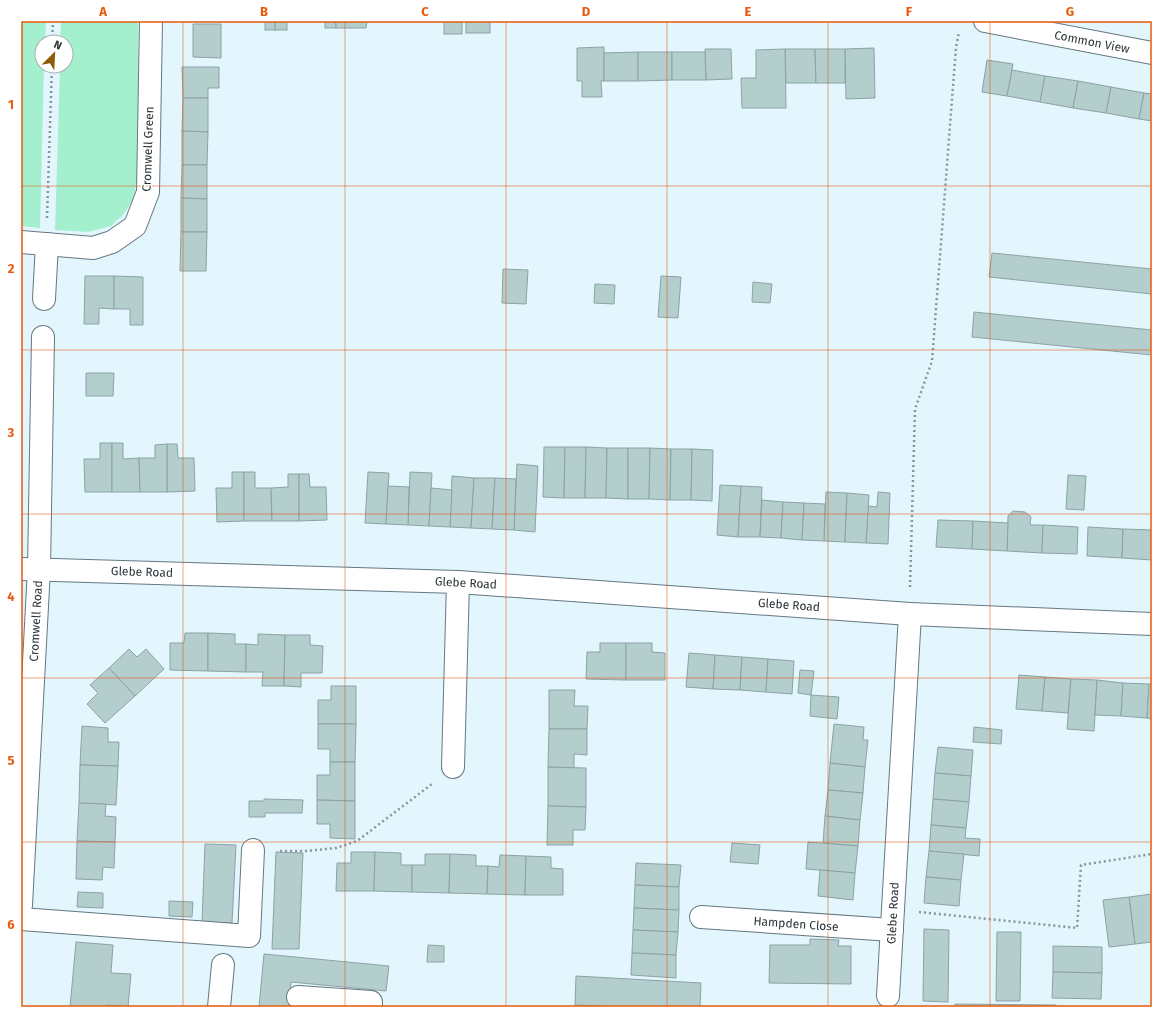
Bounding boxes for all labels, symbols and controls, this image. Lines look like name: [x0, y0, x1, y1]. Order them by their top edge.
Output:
text: A: [98, 4, 107, 19]
text: B: [260, 4, 268, 19]
text: C: [421, 4, 429, 19]
text: D: [582, 4, 591, 19]
text: E: [745, 4, 752, 19]
text: F: [906, 4, 913, 19]
text: G: [1066, 4, 1074, 19]
street label: Common View: [1053, 28, 1131, 56]
north arrow: [34, 34, 74, 74]
text: N: [52, 38, 64, 53]
text: 1: [8, 97, 14, 112]
street label: Cromwell Green: [140, 106, 156, 192]
text: 2: [8, 261, 15, 276]
text: 3: [7, 425, 15, 440]
street label: Glebe Road: [111, 564, 173, 580]
street label: Glebe Road: [435, 574, 497, 592]
street label: Cromwell Road: [27, 580, 45, 662]
text: 4: [7, 589, 15, 604]
street label: Glebe Road: [758, 596, 820, 614]
text: 5: [8, 753, 15, 768]
street label: Glebe Road: [884, 882, 902, 944]
street label: Hampden Close: [753, 914, 839, 934]
text: 6: [7, 917, 15, 932]

